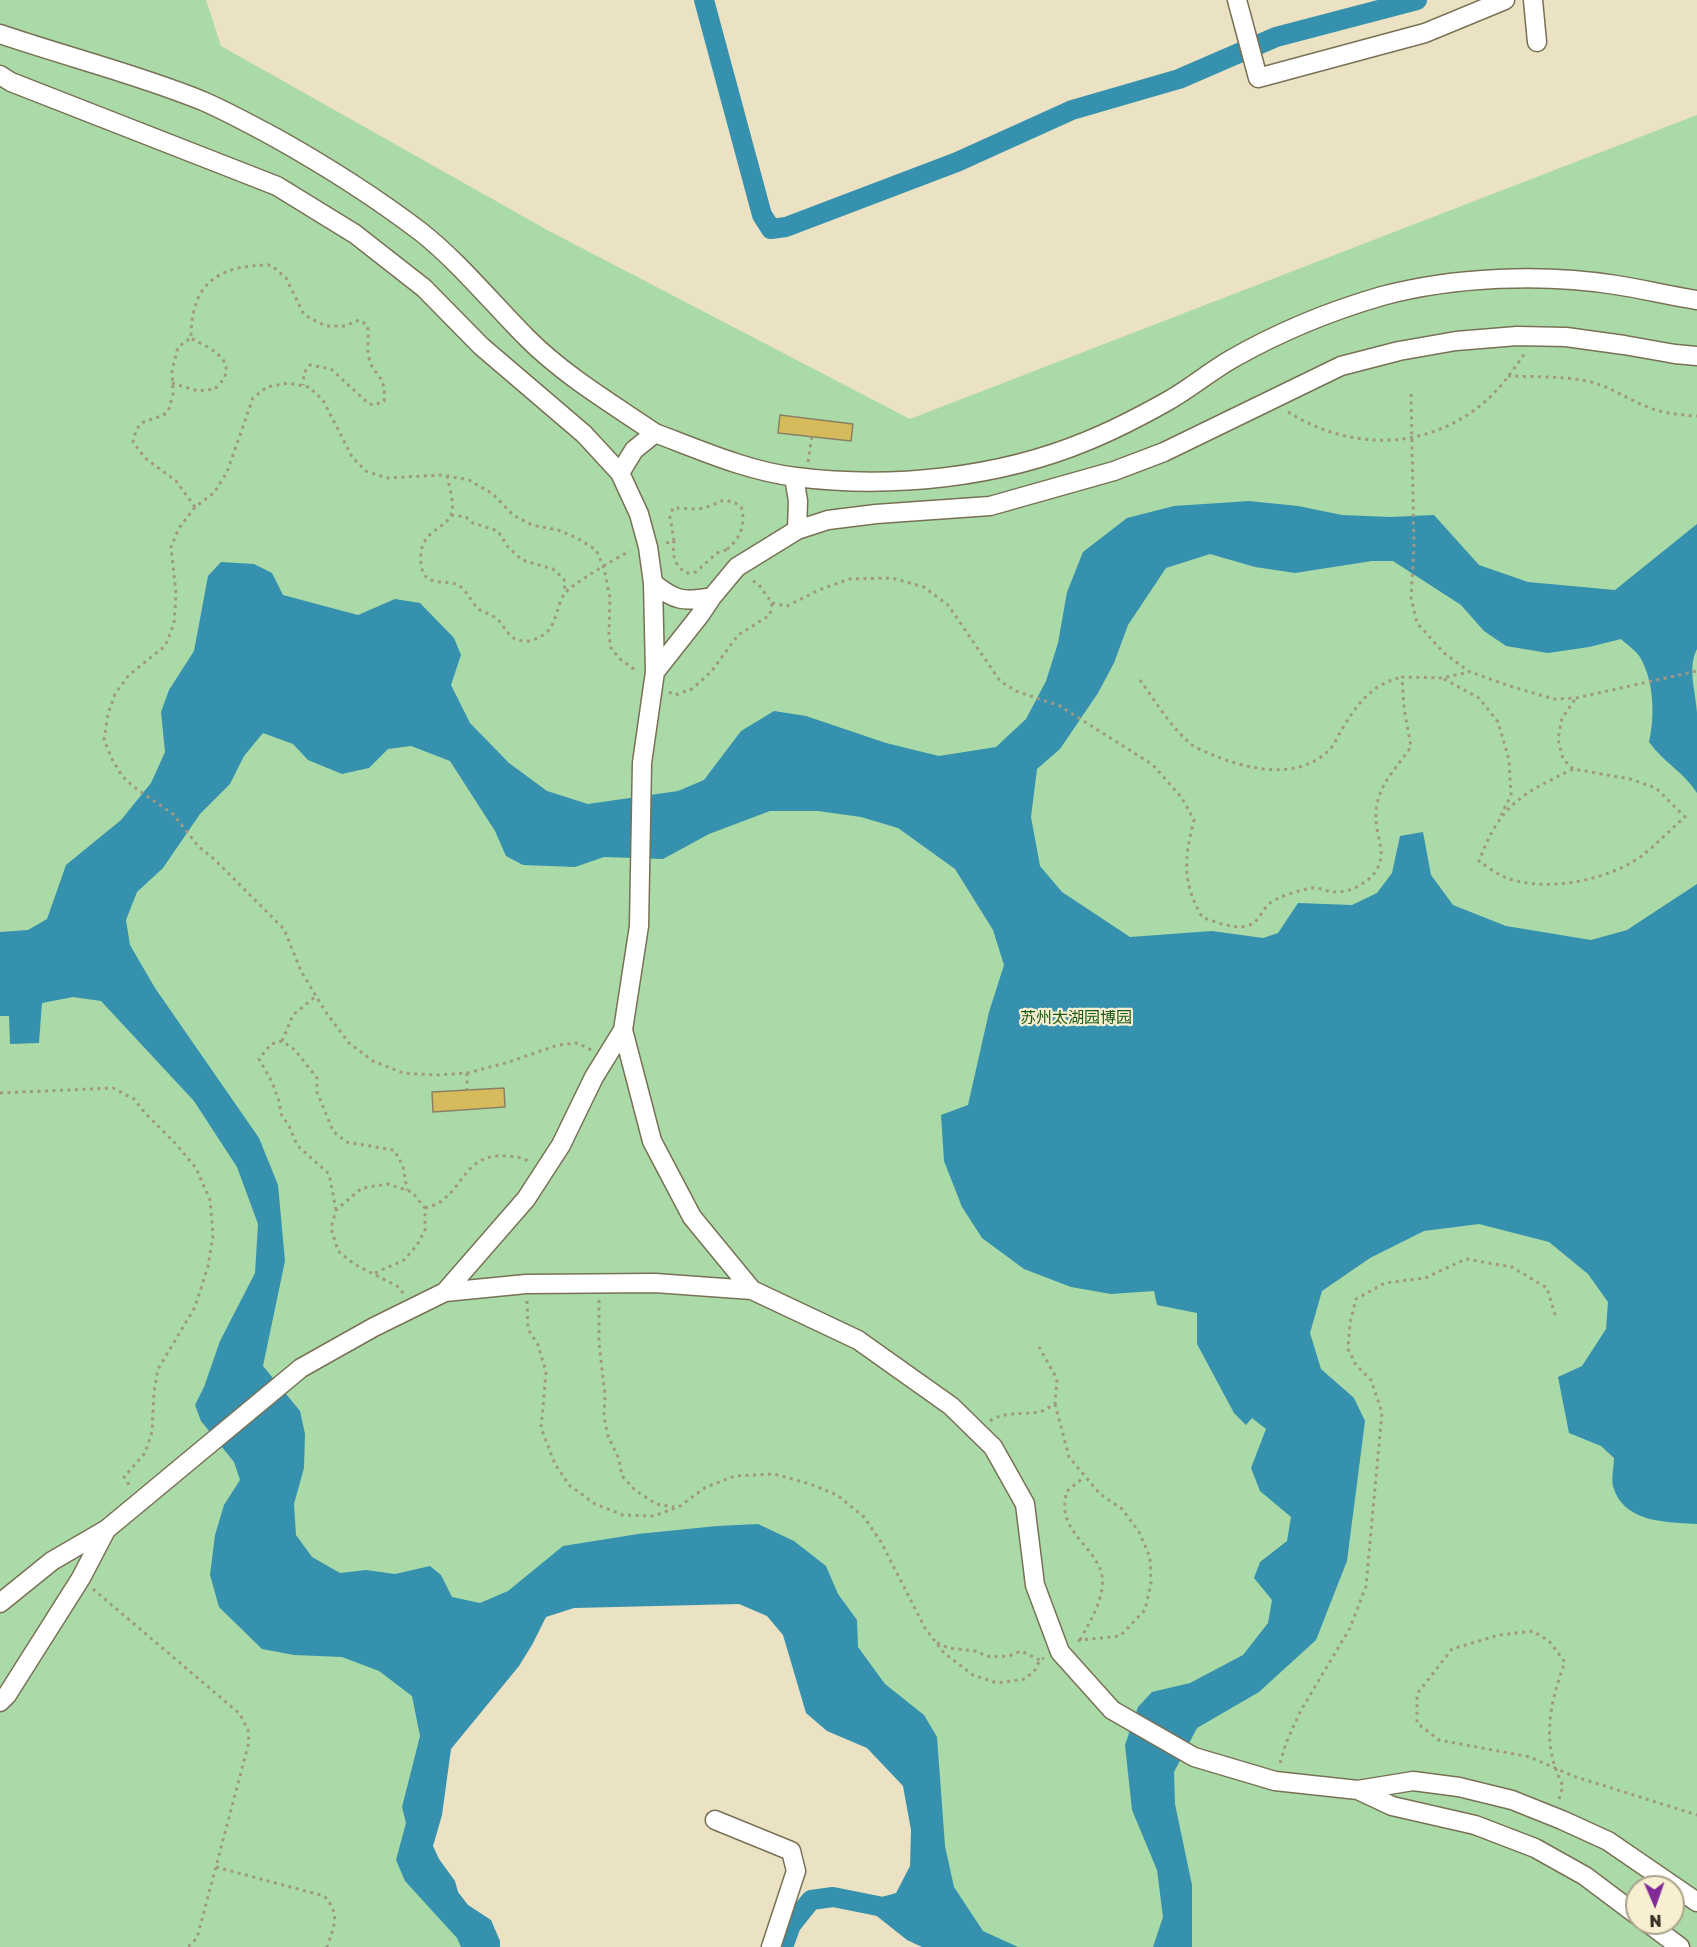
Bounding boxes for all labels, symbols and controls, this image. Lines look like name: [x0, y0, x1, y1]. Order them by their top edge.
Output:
park label: 苏州太湖园博园: [1020, 1008, 1132, 1028]
north arrow: [1625, 1875, 1685, 1935]
text: N: [1649, 1911, 1662, 1931]

